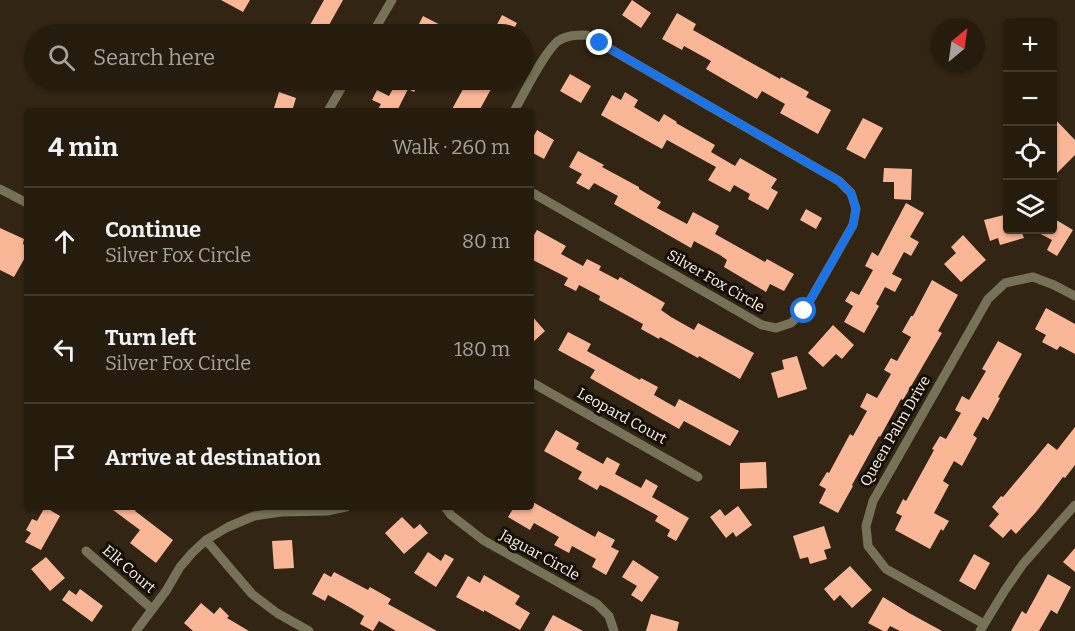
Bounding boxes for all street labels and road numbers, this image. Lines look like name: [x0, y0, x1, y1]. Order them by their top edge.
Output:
street label: Silver Fox Circle: [664, 246, 768, 316]
street label: Queen Palm Drive: [856, 372, 934, 490]
street label: Leopard Court: [574, 384, 670, 448]
street label: Jaguar Circle: [496, 525, 583, 584]
street label: Elk Court: [99, 541, 160, 597]

